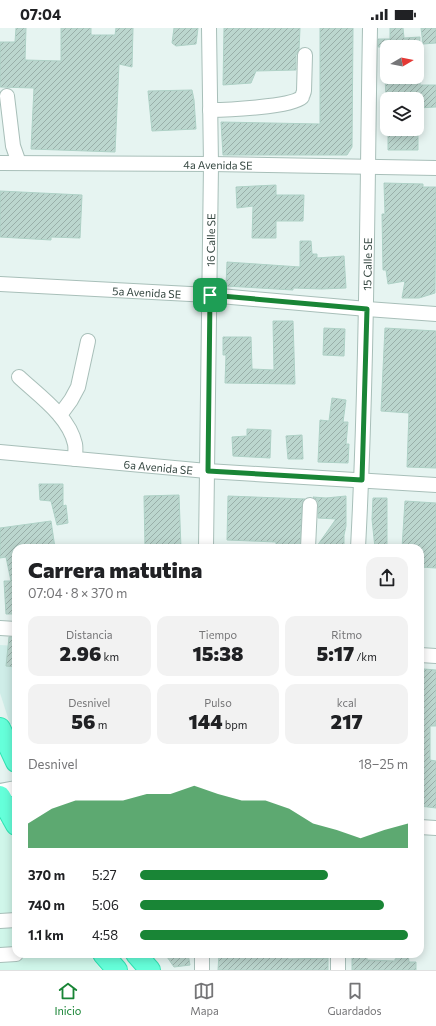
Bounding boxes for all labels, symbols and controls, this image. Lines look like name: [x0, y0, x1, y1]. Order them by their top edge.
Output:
text: 07:04: [20, 5, 61, 23]
north arrow: [380, 40, 424, 84]
map controls: [380, 40, 424, 136]
button: layers: [380, 92, 424, 136]
street label: 4a Avenida SE: [183, 157, 253, 171]
street label: 16 Calle SE: [203, 213, 217, 267]
street label: 15 Calle SE: [360, 238, 374, 291]
pin: [193, 278, 227, 312]
street label: 5a Avenida SE: [112, 283, 182, 300]
icon: arrive: [199, 284, 221, 306]
street label: 6a Avenida SE: [123, 457, 193, 476]
text: Carrera matutina: [28, 556, 202, 583]
button: share: [366, 557, 408, 599]
text: 07:04 · 8 × 370 m: [28, 585, 127, 601]
text: Distancia: [66, 628, 113, 641]
text: Tiempo: [199, 628, 237, 641]
text: Ritmo: [331, 628, 362, 641]
text: 2.96: [60, 641, 101, 665]
text: 15:38: [193, 641, 243, 665]
text: 5:17: [316, 641, 354, 665]
text: km: [101, 650, 119, 663]
text: /km: [354, 650, 377, 663]
text: Desnivel: [68, 696, 110, 709]
text: Pulso: [204, 696, 232, 709]
text: kcal: [337, 696, 357, 709]
text: 56: [71, 709, 96, 733]
text: 144: [189, 709, 223, 733]
text: 217: [331, 709, 363, 733]
text: m: [96, 718, 107, 731]
text: bpm: [223, 718, 247, 731]
text: Desnivel: [28, 756, 78, 772]
text: 18–25 m: [358, 756, 408, 772]
text: 370 m: [28, 867, 65, 883]
text: 5:27: [92, 867, 117, 883]
text: 740 m: [28, 897, 65, 913]
text: 5:06: [92, 897, 119, 913]
text: 1.1 km: [28, 927, 64, 943]
text: 4:58: [92, 927, 118, 943]
tab: Inicio: [54, 980, 81, 1017]
tab: Mapa: [190, 980, 219, 1017]
tab: Guardados: [327, 980, 382, 1017]

